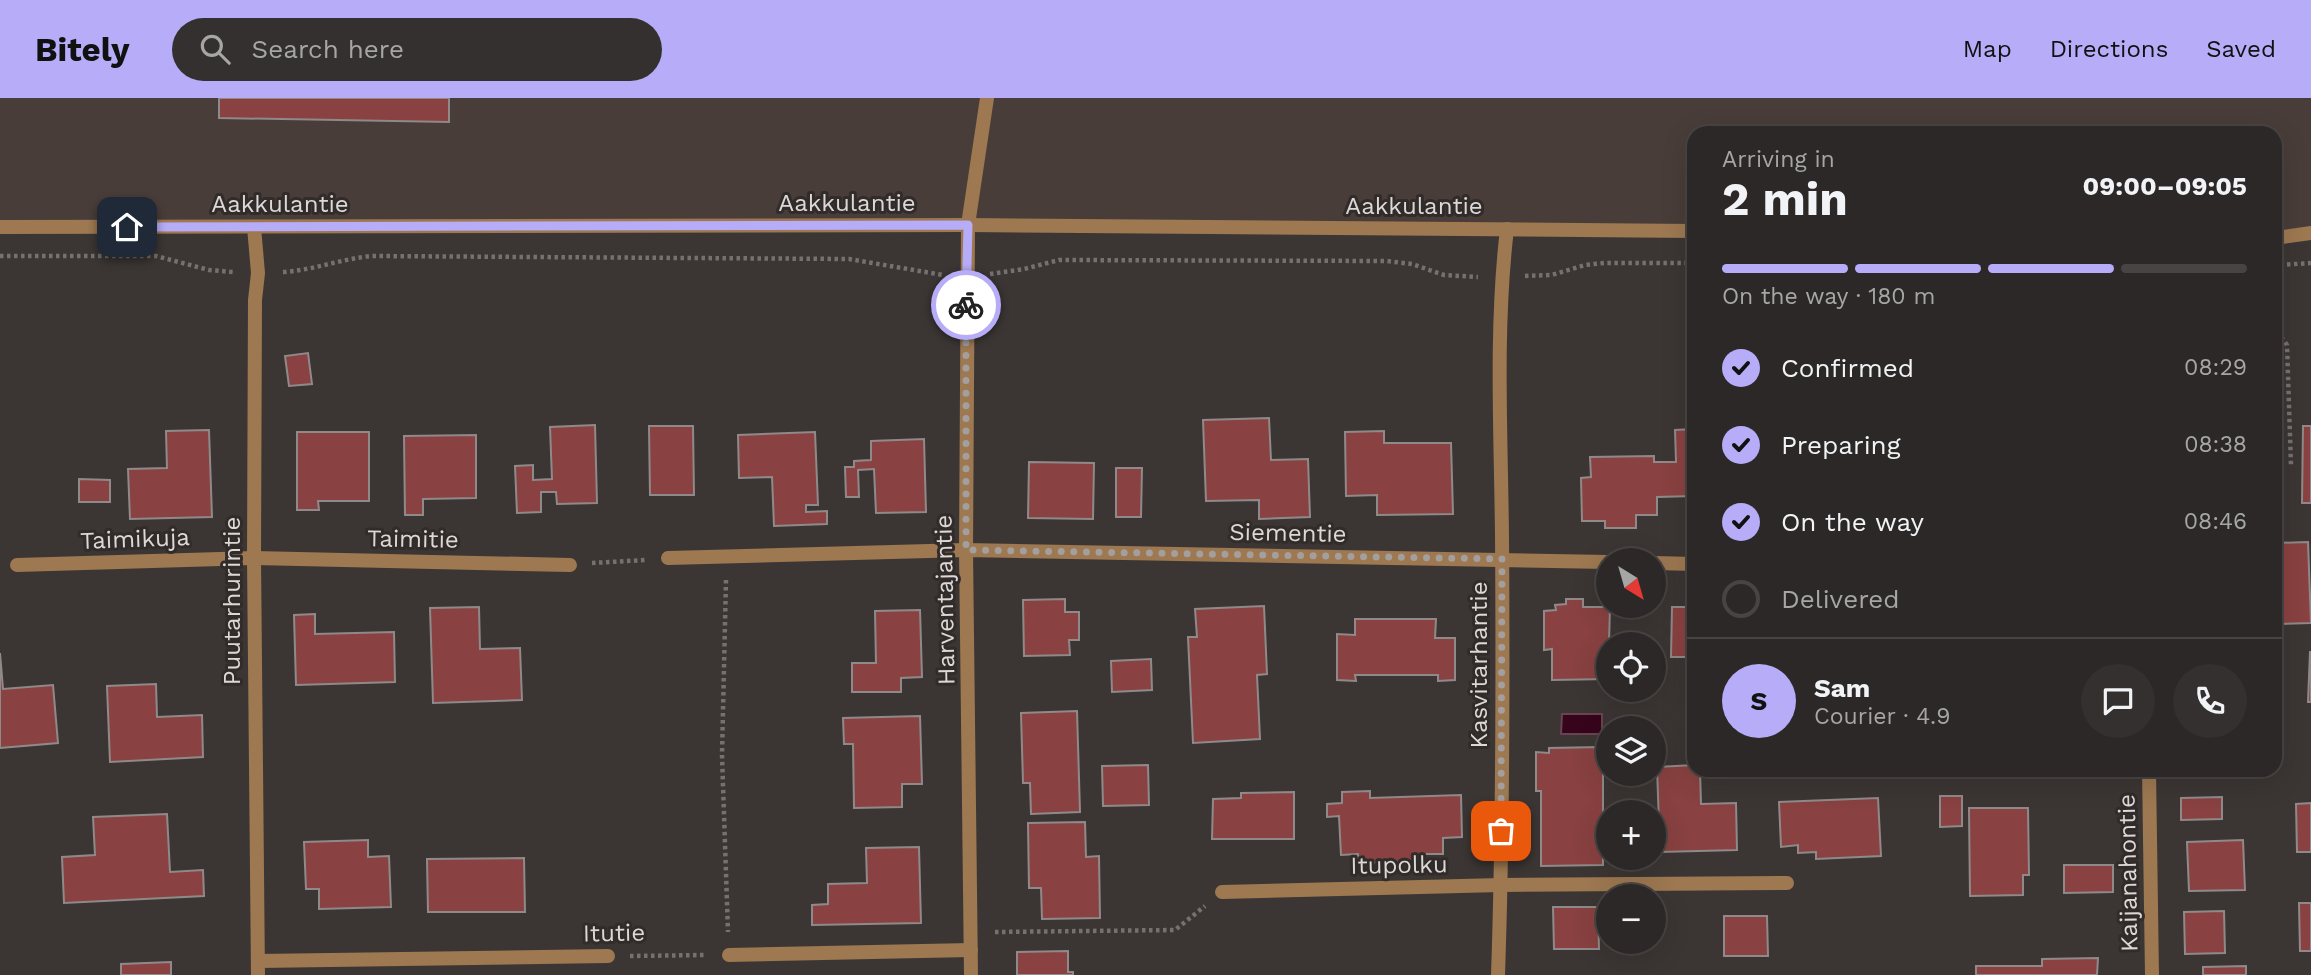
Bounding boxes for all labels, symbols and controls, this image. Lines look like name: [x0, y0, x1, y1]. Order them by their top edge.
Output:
search box: [172, 18, 662, 81]
text: Bitely: [35, 30, 130, 69]
icon: search: [196, 30, 234, 68]
text: Search here: [252, 34, 404, 64]
text: Map: [1963, 35, 2012, 63]
text: Directions: [2050, 35, 2168, 63]
text: Saved: [2206, 35, 2276, 63]
text: Arriving in: [1722, 146, 1835, 173]
text: 09:00–09:05: [2083, 171, 2247, 201]
text: 2 min: [1722, 172, 1848, 226]
street label: Aakkulantie: [778, 189, 916, 217]
street label: Aakkulantie: [211, 190, 349, 218]
street label: Aakkulantie: [1345, 192, 1483, 220]
pin: [97, 197, 157, 257]
icon: home: [108, 208, 146, 246]
courier: [931, 270, 1001, 340]
text: On the way · 180 m: [1722, 283, 1935, 310]
icon: bike: [947, 286, 985, 324]
icon: check: [1722, 349, 1760, 387]
text: Confirmed: [1781, 353, 1914, 383]
text: 08:29: [2184, 354, 2247, 381]
icon: check: [1722, 426, 1760, 464]
text: Preparing: [1781, 430, 1901, 460]
text: 08:38: [2184, 431, 2247, 458]
icon: check: [1722, 503, 1760, 541]
text: On the way: [1781, 507, 1924, 537]
text: 08:46: [2184, 508, 2247, 535]
street label: Harventajantie: [930, 515, 960, 685]
street label: Puutarhurintie: [218, 517, 246, 685]
street label: Siementie: [1229, 518, 1347, 548]
street label: Taimikuja: [80, 523, 190, 555]
street label: Taimitie: [367, 524, 459, 554]
north arrow: [1596, 548, 1666, 618]
map controls: [1596, 548, 1666, 954]
street label: Kasvitarhantie: [1465, 581, 1493, 749]
text: Delivered: [1781, 584, 1900, 614]
button: locate: [1596, 632, 1666, 702]
button: chat: [2081, 664, 2155, 738]
button: phone: [2173, 664, 2247, 738]
text: Sam: [1814, 673, 1870, 703]
text: S: [1751, 686, 1767, 716]
text: Courier · 4.9: [1814, 703, 1950, 730]
button: layers: [1596, 716, 1666, 786]
street label: Kaijanahontie: [2113, 794, 2143, 952]
button: +: [1596, 800, 1666, 870]
pin: [1471, 801, 1531, 861]
icon: bag: [1482, 812, 1520, 850]
street label: Itupolku: [1350, 850, 1448, 880]
button: −: [1596, 884, 1666, 954]
street label: Itutie: [583, 918, 645, 948]

